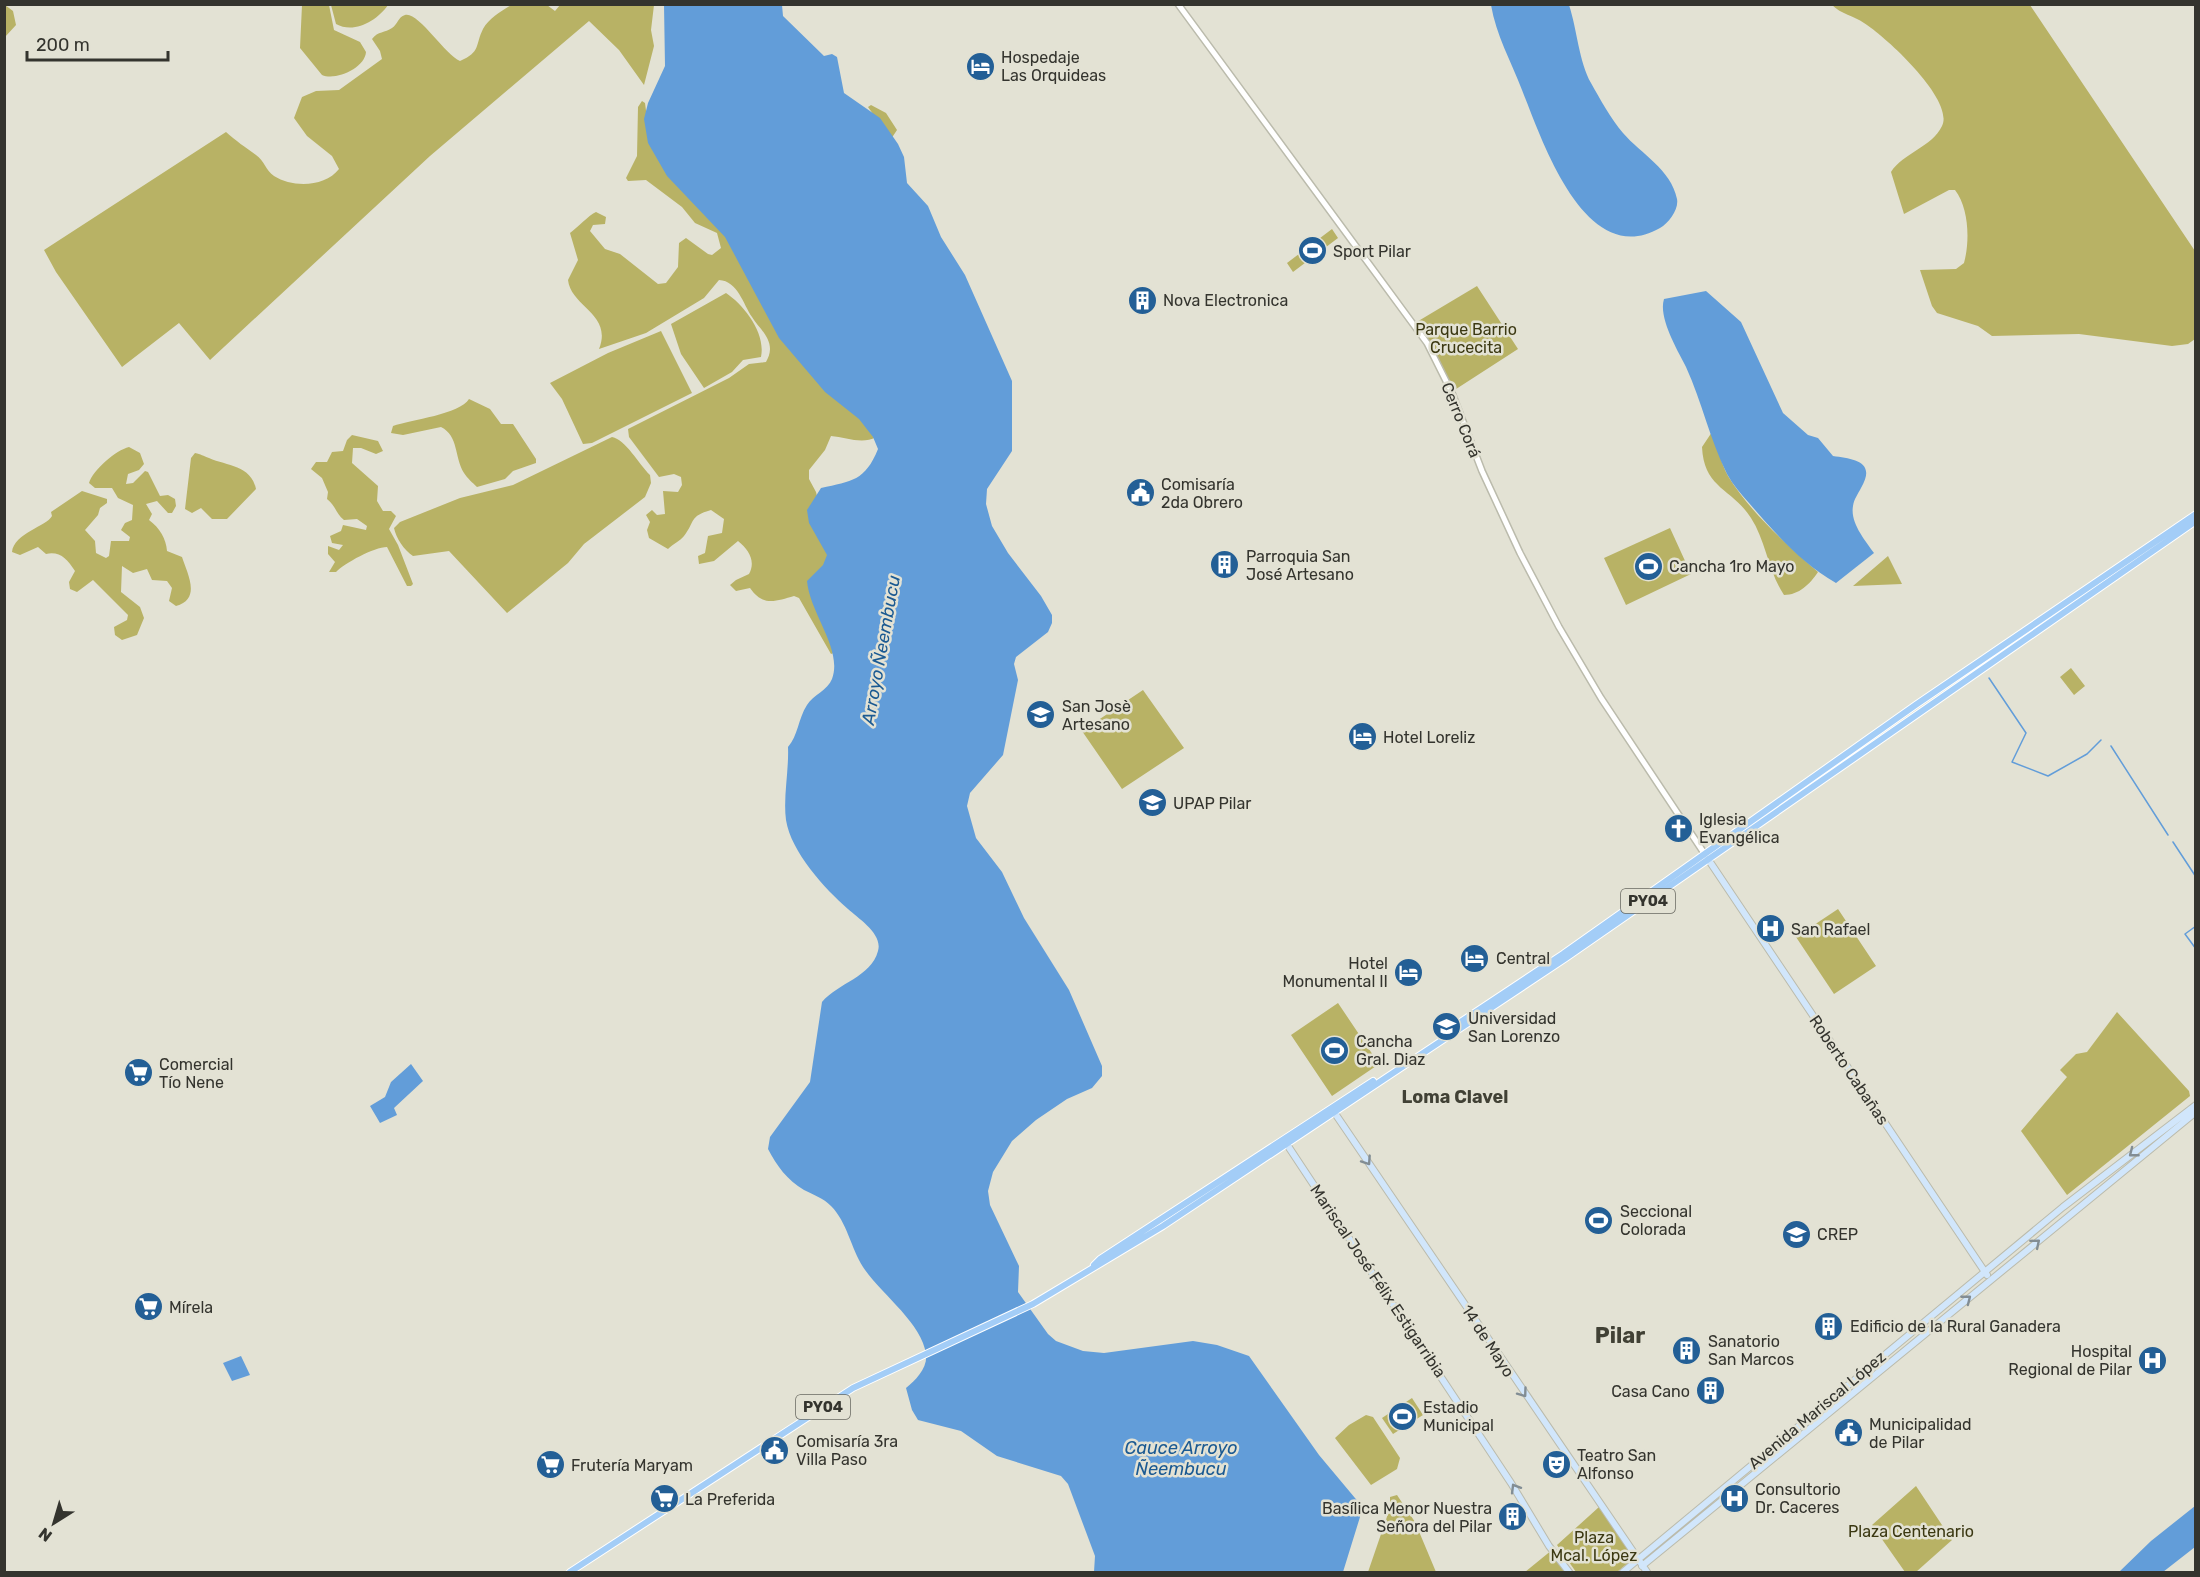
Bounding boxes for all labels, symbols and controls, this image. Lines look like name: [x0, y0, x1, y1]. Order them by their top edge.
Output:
scale bar: [27, 24, 168, 62]
text: 200 m: [36, 34, 90, 56]
place label: Hospedaje Las Orquideas: [1001, 48, 1106, 85]
hotel icon: Hospedaje Las Orquideas: [964, 50, 996, 82]
sports icon: Sport Pilar: [1296, 235, 1328, 267]
place label: Sport Pilar: [1333, 242, 1411, 261]
building icon: Nova Electronica: [1126, 284, 1158, 316]
place label: Nova Electronica: [1163, 291, 1288, 310]
park label: Parque Barrio Crucecita: [1415, 320, 1517, 357]
street label: Cerro Corá: [1437, 380, 1485, 460]
place label: Comisaría 2da Obrero: [1161, 475, 1243, 512]
public building icon: Comisaría 2da Obrero: [1124, 477, 1156, 509]
place label: Parroquia San José Artesano: [1246, 547, 1354, 584]
building icon: Parroquia San José Artesano: [1209, 549, 1241, 581]
sports icon: Cancha 1ro Mayo: [1632, 550, 1664, 582]
place label: Cancha 1ro Mayo: [1669, 557, 1794, 576]
water label: Arroyo Ñeembucu: [857, 574, 905, 727]
place label: San Josè Artesano: [1062, 697, 1131, 734]
school or university icon: San Josè Artesano: [1025, 699, 1057, 731]
hotel icon: Hotel Loreliz: [1346, 721, 1378, 753]
place label: Hotel Loreliz: [1383, 728, 1475, 747]
school or university icon: UPAP Pilar: [1136, 787, 1168, 819]
place label: UPAP Pilar: [1173, 794, 1251, 813]
place label: Iglesia Evangélica: [1699, 810, 1779, 847]
church icon: Iglesia Evangélica: [1662, 812, 1694, 844]
road number: PY04: [1621, 889, 1675, 913]
hospital icon: San Rafael: [1754, 913, 1786, 945]
place label: San Rafael: [1791, 920, 1870, 939]
hotel icon: Central: [1459, 942, 1491, 974]
place label: Central: [1496, 949, 1550, 968]
place label: Hotel Monumental II: [1282, 954, 1388, 991]
hotel icon: Hotel Monumental II: [1393, 956, 1425, 988]
place label: Universidad San Lorenzo: [1468, 1009, 1560, 1046]
school or university icon: Universidad San Lorenzo: [1431, 1011, 1463, 1043]
street label: Roberto Cabañas: [1805, 1012, 1893, 1128]
place label: Cancha Gral. Diaz: [1356, 1032, 1425, 1069]
sports icon: Cancha Gral. Diaz: [1319, 1034, 1351, 1066]
place label: Comercial Tío Nene: [159, 1055, 233, 1092]
supermarket icon: Comercial Tío Nene: [122, 1057, 154, 1089]
district label: Loma Clavel: [1402, 1086, 1508, 1108]
one-way arrow: [2128, 1146, 2139, 1157]
one-way arrow: [1360, 1155, 1371, 1166]
street label: Mariscal José Félix Estigarribia: [1306, 1181, 1450, 1381]
place label: Seccional Colorada: [1620, 1202, 1692, 1239]
sports icon: Seccional Colorada: [1583, 1204, 1615, 1236]
school or university icon: CREP: [1780, 1218, 1812, 1250]
place label: CREP: [1817, 1225, 1858, 1244]
one-way arrow: [2029, 1240, 2040, 1251]
supermarket icon: Mírela: [132, 1291, 164, 1323]
one-way arrow: [1961, 1296, 1972, 1307]
place label: Mírela: [169, 1298, 213, 1317]
street label: 14 de Mayo: [1458, 1301, 1518, 1381]
building icon: Edificio de la Rural Ganadera: [1813, 1310, 1845, 1342]
place label: Edificio de la Rural Ganadera: [1850, 1317, 2061, 1336]
district label: Pilar: [1595, 1322, 1645, 1349]
place label: Sanatorio San Marcos: [1708, 1332, 1794, 1369]
building icon: Sanatorio San Marcos: [1671, 1334, 1703, 1366]
place label: Hospital Regional de Pilar: [2008, 1342, 2132, 1379]
hospital icon: Hospital Regional de Pilar: [2137, 1344, 2169, 1376]
street label: Avenida Mariscal López: [1744, 1347, 1890, 1473]
building icon: Casa Cano: [1695, 1375, 1727, 1407]
place label: Casa Cano: [1611, 1382, 1690, 1401]
one-way arrow: [1516, 1386, 1527, 1397]
road number: PY04: [796, 1395, 850, 1419]
place label: Estadio Municipal: [1423, 1398, 1494, 1435]
sports icon: Estadio Municipal: [1386, 1400, 1418, 1432]
place label: Municipalidad de Pilar: [1869, 1415, 1972, 1452]
public building icon: Municipalidad de Pilar: [1832, 1417, 1864, 1449]
place label: Comisaría 3ra Villa Paso: [796, 1432, 898, 1469]
public building icon: Comisaría 3ra Villa Paso: [759, 1434, 791, 1466]
water label: Cauce Arroyo Ñeembucu: [1125, 1437, 1237, 1480]
place label: Teatro San Alfonso: [1577, 1446, 1656, 1483]
theatre icon: Teatro San Alfonso: [1540, 1448, 1572, 1480]
supermarket icon: Frutería Maryam: [534, 1449, 566, 1481]
place label: Frutería Maryam: [571, 1456, 693, 1475]
place label: Consultorio Dr. Caceres: [1755, 1480, 1841, 1517]
hospital icon: Consultorio Dr. Caceres: [1718, 1482, 1750, 1514]
supermarket icon: La Preferida: [648, 1483, 680, 1515]
one-way arrow: [1510, 1484, 1522, 1494]
place label: La Preferida: [685, 1490, 775, 1509]
north arrow: [24, 1493, 84, 1553]
place label: Basílica Menor Nuestra Señora del Pilar: [1322, 1499, 1492, 1536]
building icon: Basílica Menor Nuestra Señora del Pilar: [1497, 1501, 1529, 1533]
park label: Plaza Centenario: [1848, 1522, 1974, 1541]
text: N: [35, 1524, 56, 1546]
park label: Plaza Mcal. López: [1551, 1528, 1637, 1565]

